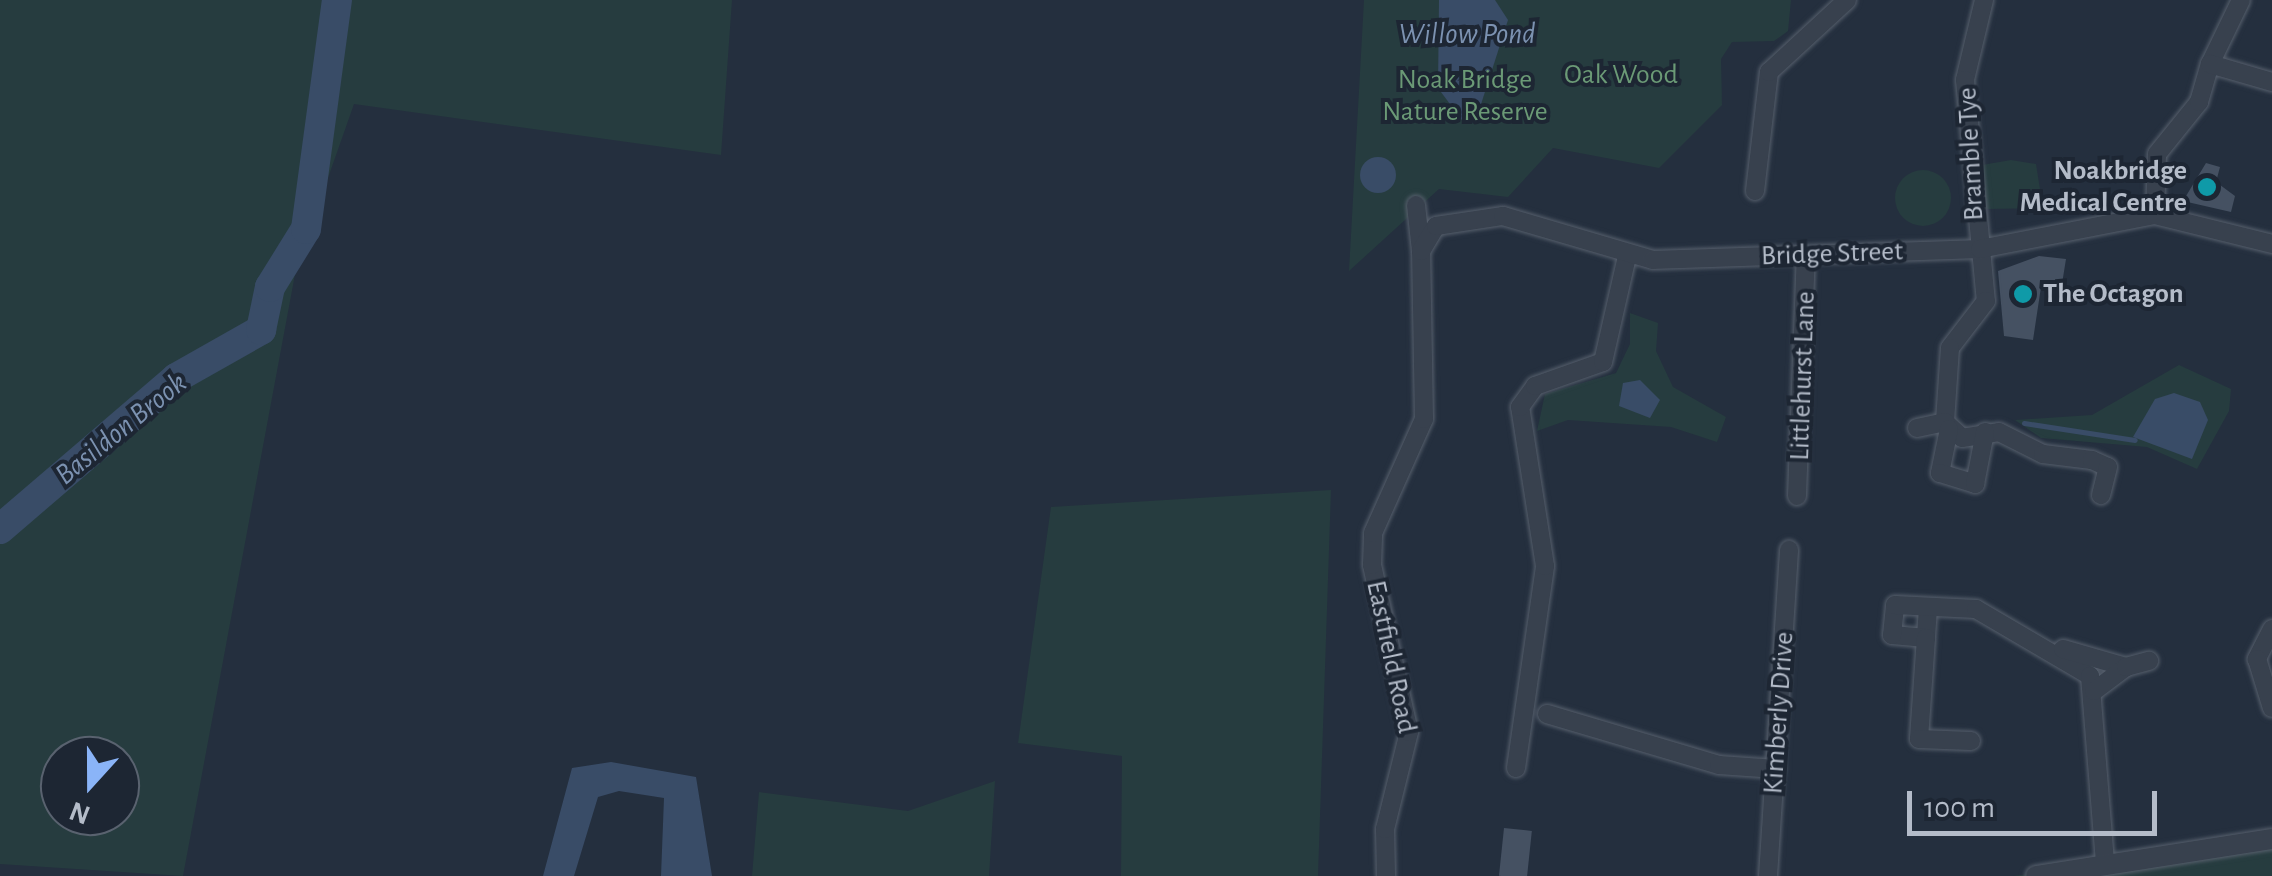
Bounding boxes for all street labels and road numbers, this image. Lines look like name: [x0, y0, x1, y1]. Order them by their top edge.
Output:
street label: Bramble Tye: [1951, 86, 1991, 222]
street label: Bridge Street: [1760, 235, 1904, 273]
street label: Littlehurst Lane: [1783, 291, 1823, 461]
street label: Eastfield Road: [1358, 578, 1424, 736]
street label: Kimberly Drive: [1757, 631, 1801, 795]

